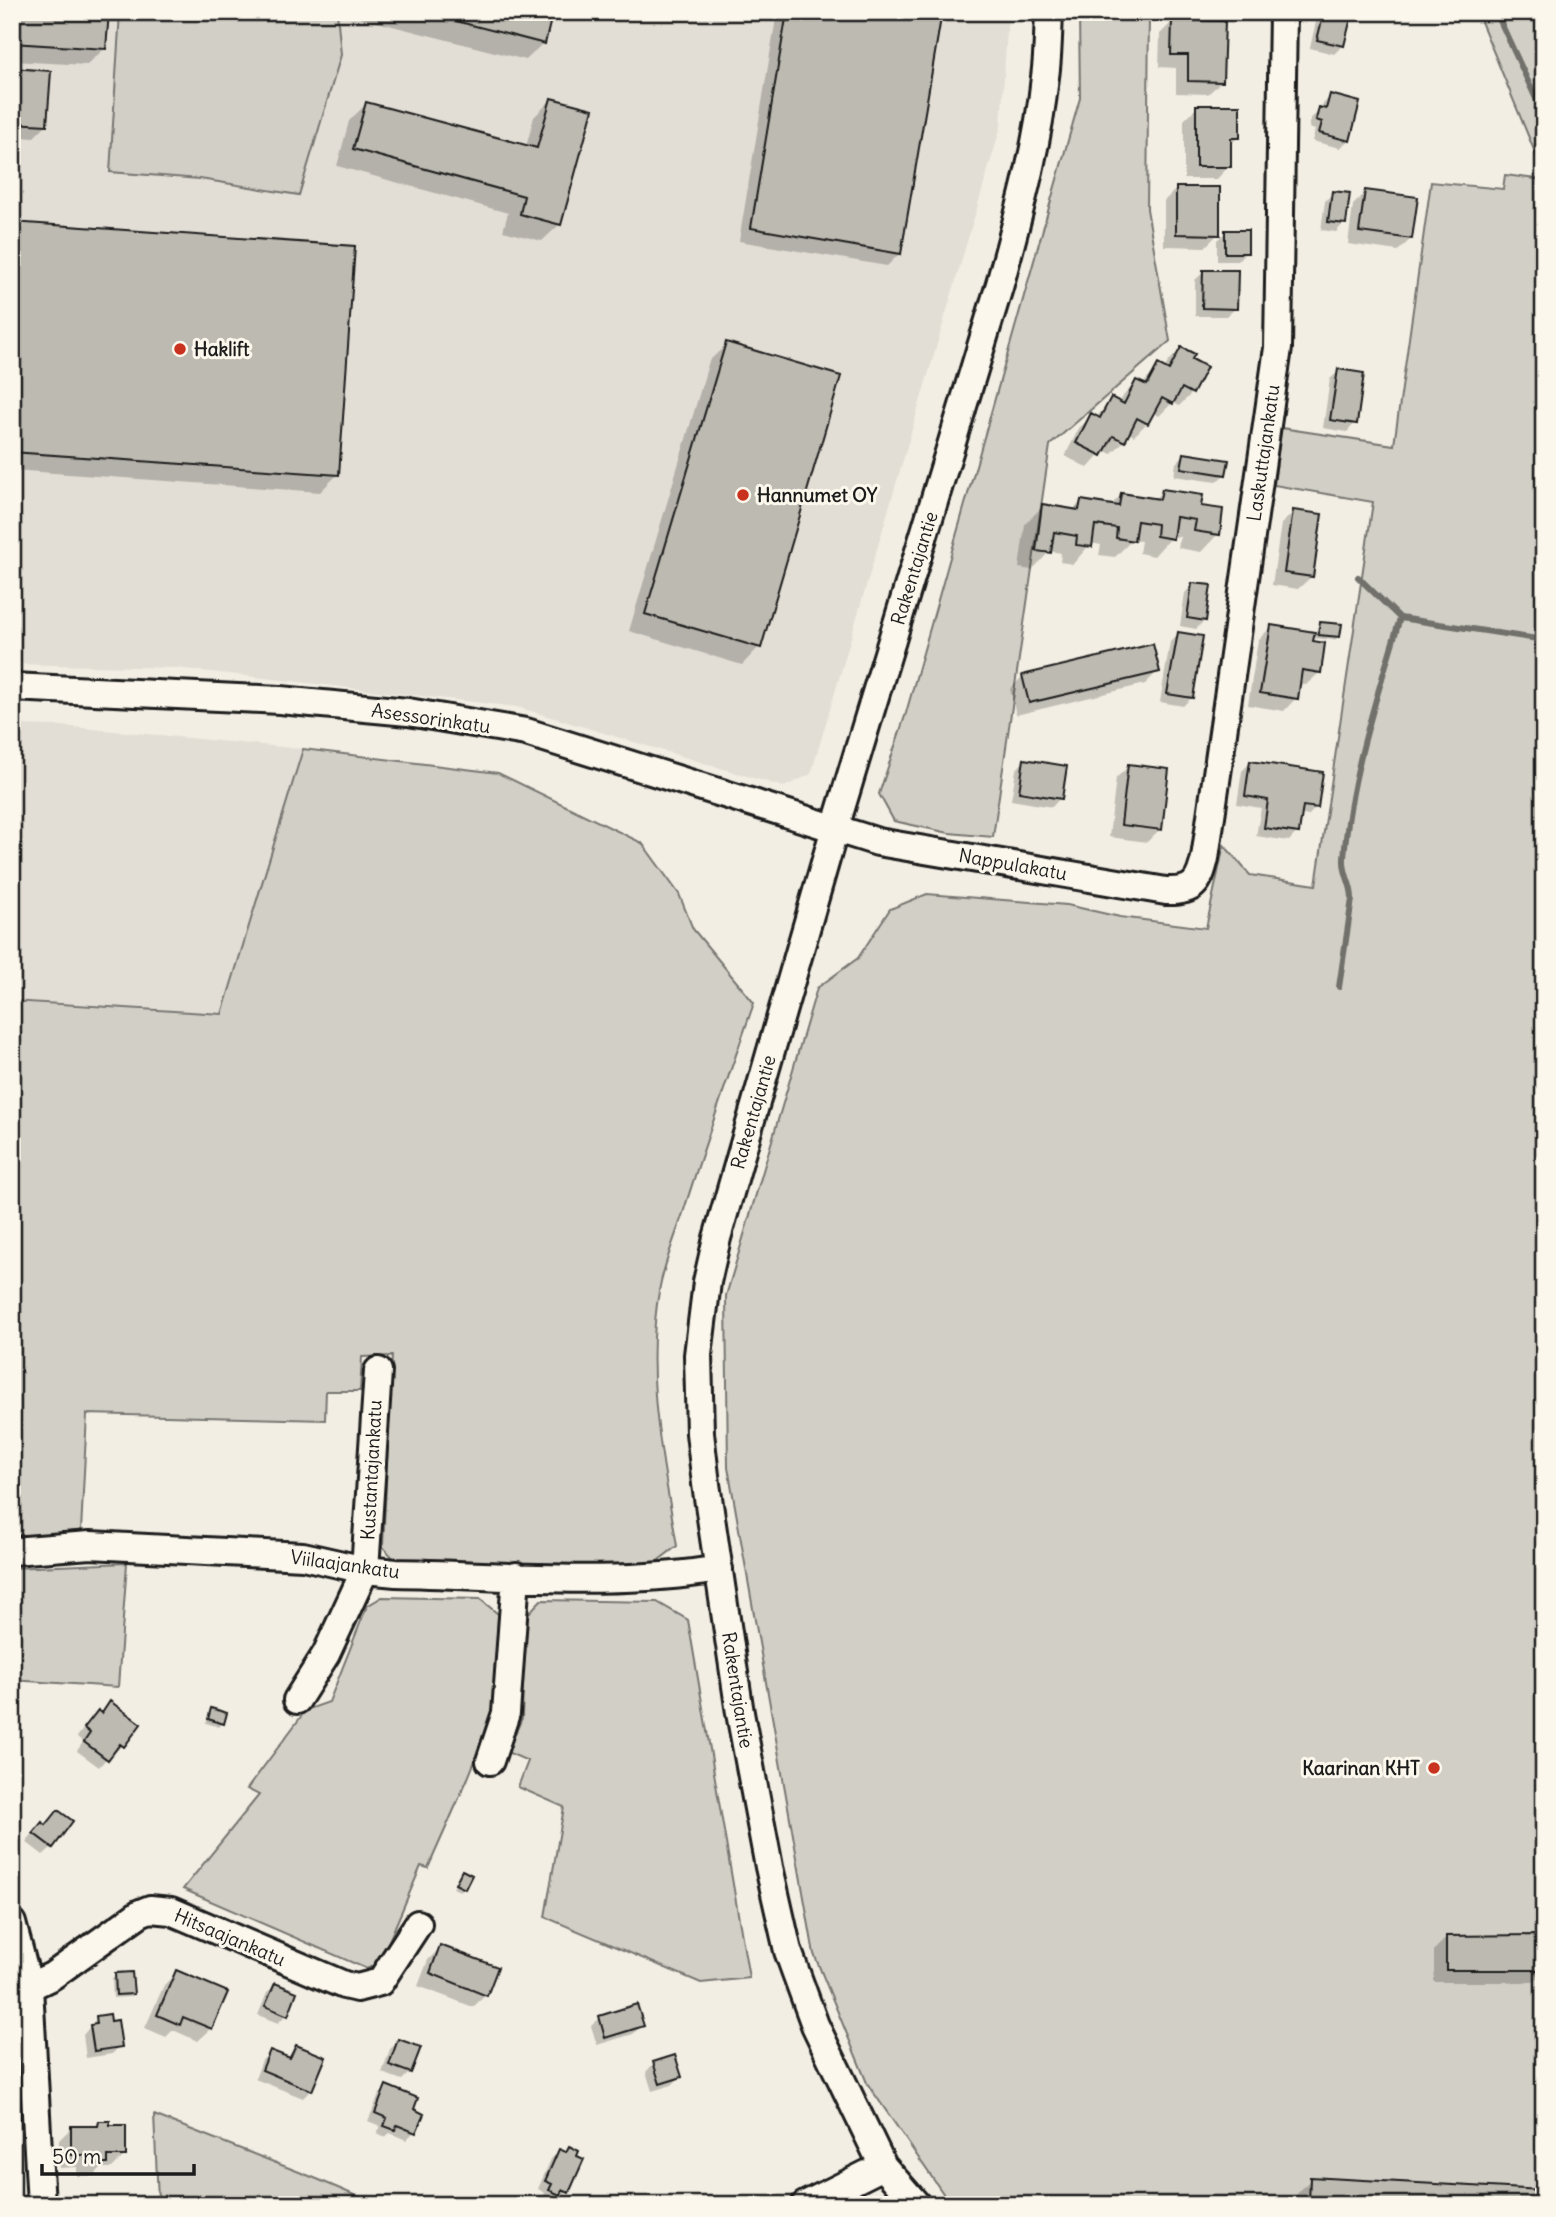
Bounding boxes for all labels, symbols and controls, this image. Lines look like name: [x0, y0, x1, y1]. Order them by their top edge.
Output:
place label: Haklift: [194, 337, 250, 361]
marker: Haklift: [172, 341, 188, 357]
street label: Laskuttajankatu: [1242, 383, 1284, 523]
place label: Hannumet OY: [757, 483, 878, 507]
marker: Hannumet OY: [735, 487, 751, 503]
street label: Rakentajantie: [885, 508, 943, 628]
street label: Asessorinkatu: [370, 698, 492, 738]
street label: Nappulakatu: [957, 843, 1069, 885]
street label: Rakentajantie: [725, 1052, 781, 1172]
street label: Kustantajankatu: [355, 1399, 387, 1541]
street label: Viilaajankatu: [289, 1544, 401, 1584]
street label: Rakentajantie: [717, 1630, 759, 1750]
place label: Kaarinan KHT: [1302, 1756, 1420, 1780]
marker: Kaarinan KHT: [1426, 1760, 1442, 1776]
street label: Hitsaajankatu: [171, 1903, 289, 1971]
scale bar: [42, 2133, 194, 2177]
text: 50 m: [52, 2143, 101, 2170]

